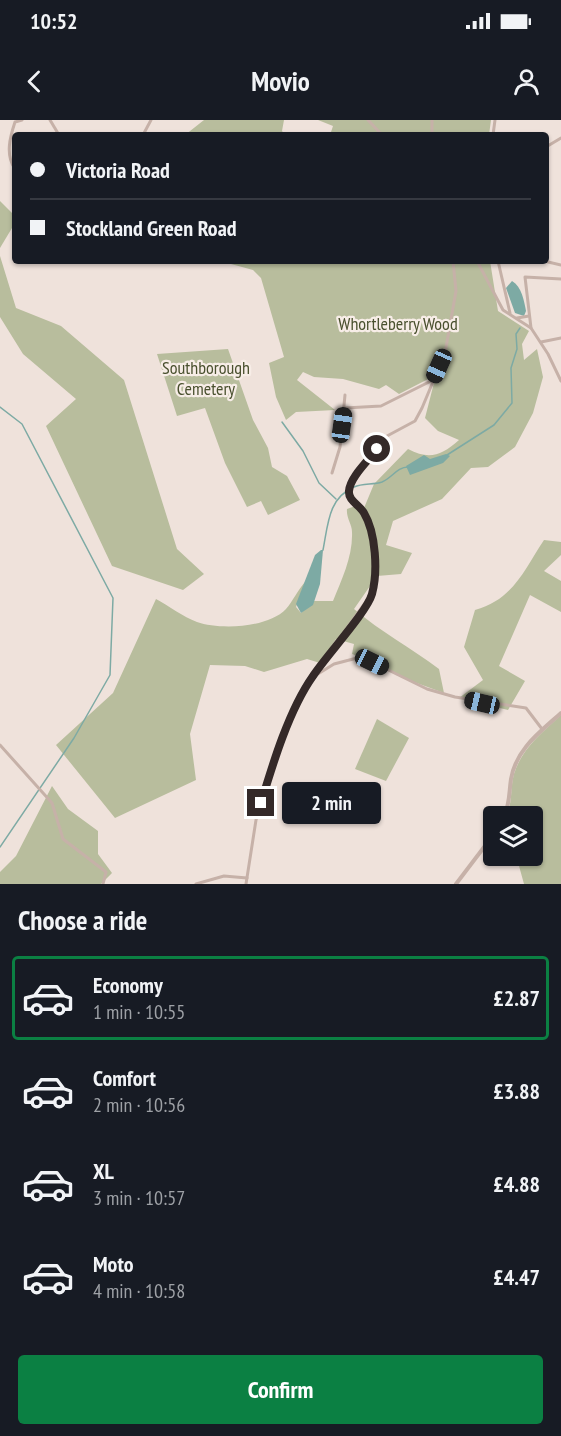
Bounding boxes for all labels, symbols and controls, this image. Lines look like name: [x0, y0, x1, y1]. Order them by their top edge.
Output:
text: 10:52: [30, 7, 78, 35]
text: Movio: [251, 64, 310, 98]
icon: back: [18, 65, 51, 98]
icon: person: [510, 65, 543, 98]
text: Victoria Road: [66, 156, 170, 184]
text: Stockland Green Road: [66, 214, 237, 242]
park label: Whortleberry Wood: [338, 312, 458, 335]
car: [423, 346, 455, 386]
park label: Southborough Cemetery: [162, 356, 250, 400]
car: [331, 406, 353, 444]
route start: [363, 435, 390, 462]
car: [352, 646, 392, 678]
car: [462, 690, 502, 716]
callout: 2 min: [282, 782, 381, 824]
route end: [247, 789, 274, 816]
text: 2 min: [311, 790, 352, 816]
map controls: [483, 806, 543, 866]
button: layers: [483, 806, 543, 866]
text: Choose a ride: [18, 903, 147, 937]
icon: car: [21, 971, 75, 1025]
text: Economy: [93, 971, 163, 999]
text: £2.87: [493, 984, 540, 1012]
text: 1 min · 10:55: [93, 999, 185, 1025]
icon: car: [21, 1064, 75, 1118]
text: Comfort: [93, 1064, 156, 1092]
text: £3.88: [493, 1077, 540, 1105]
text: 2 min · 10:56: [93, 1092, 185, 1118]
icon: car: [21, 1157, 75, 1211]
text: XL: [93, 1157, 114, 1185]
text: £4.88: [493, 1170, 540, 1198]
text: 3 min · 10:57: [93, 1185, 185, 1211]
icon: car: [21, 1250, 75, 1304]
text: Moto: [93, 1250, 134, 1278]
text: £4.47: [493, 1263, 540, 1291]
text: 4 min · 10:58: [93, 1278, 185, 1304]
button: Confirm: [18, 1355, 543, 1424]

